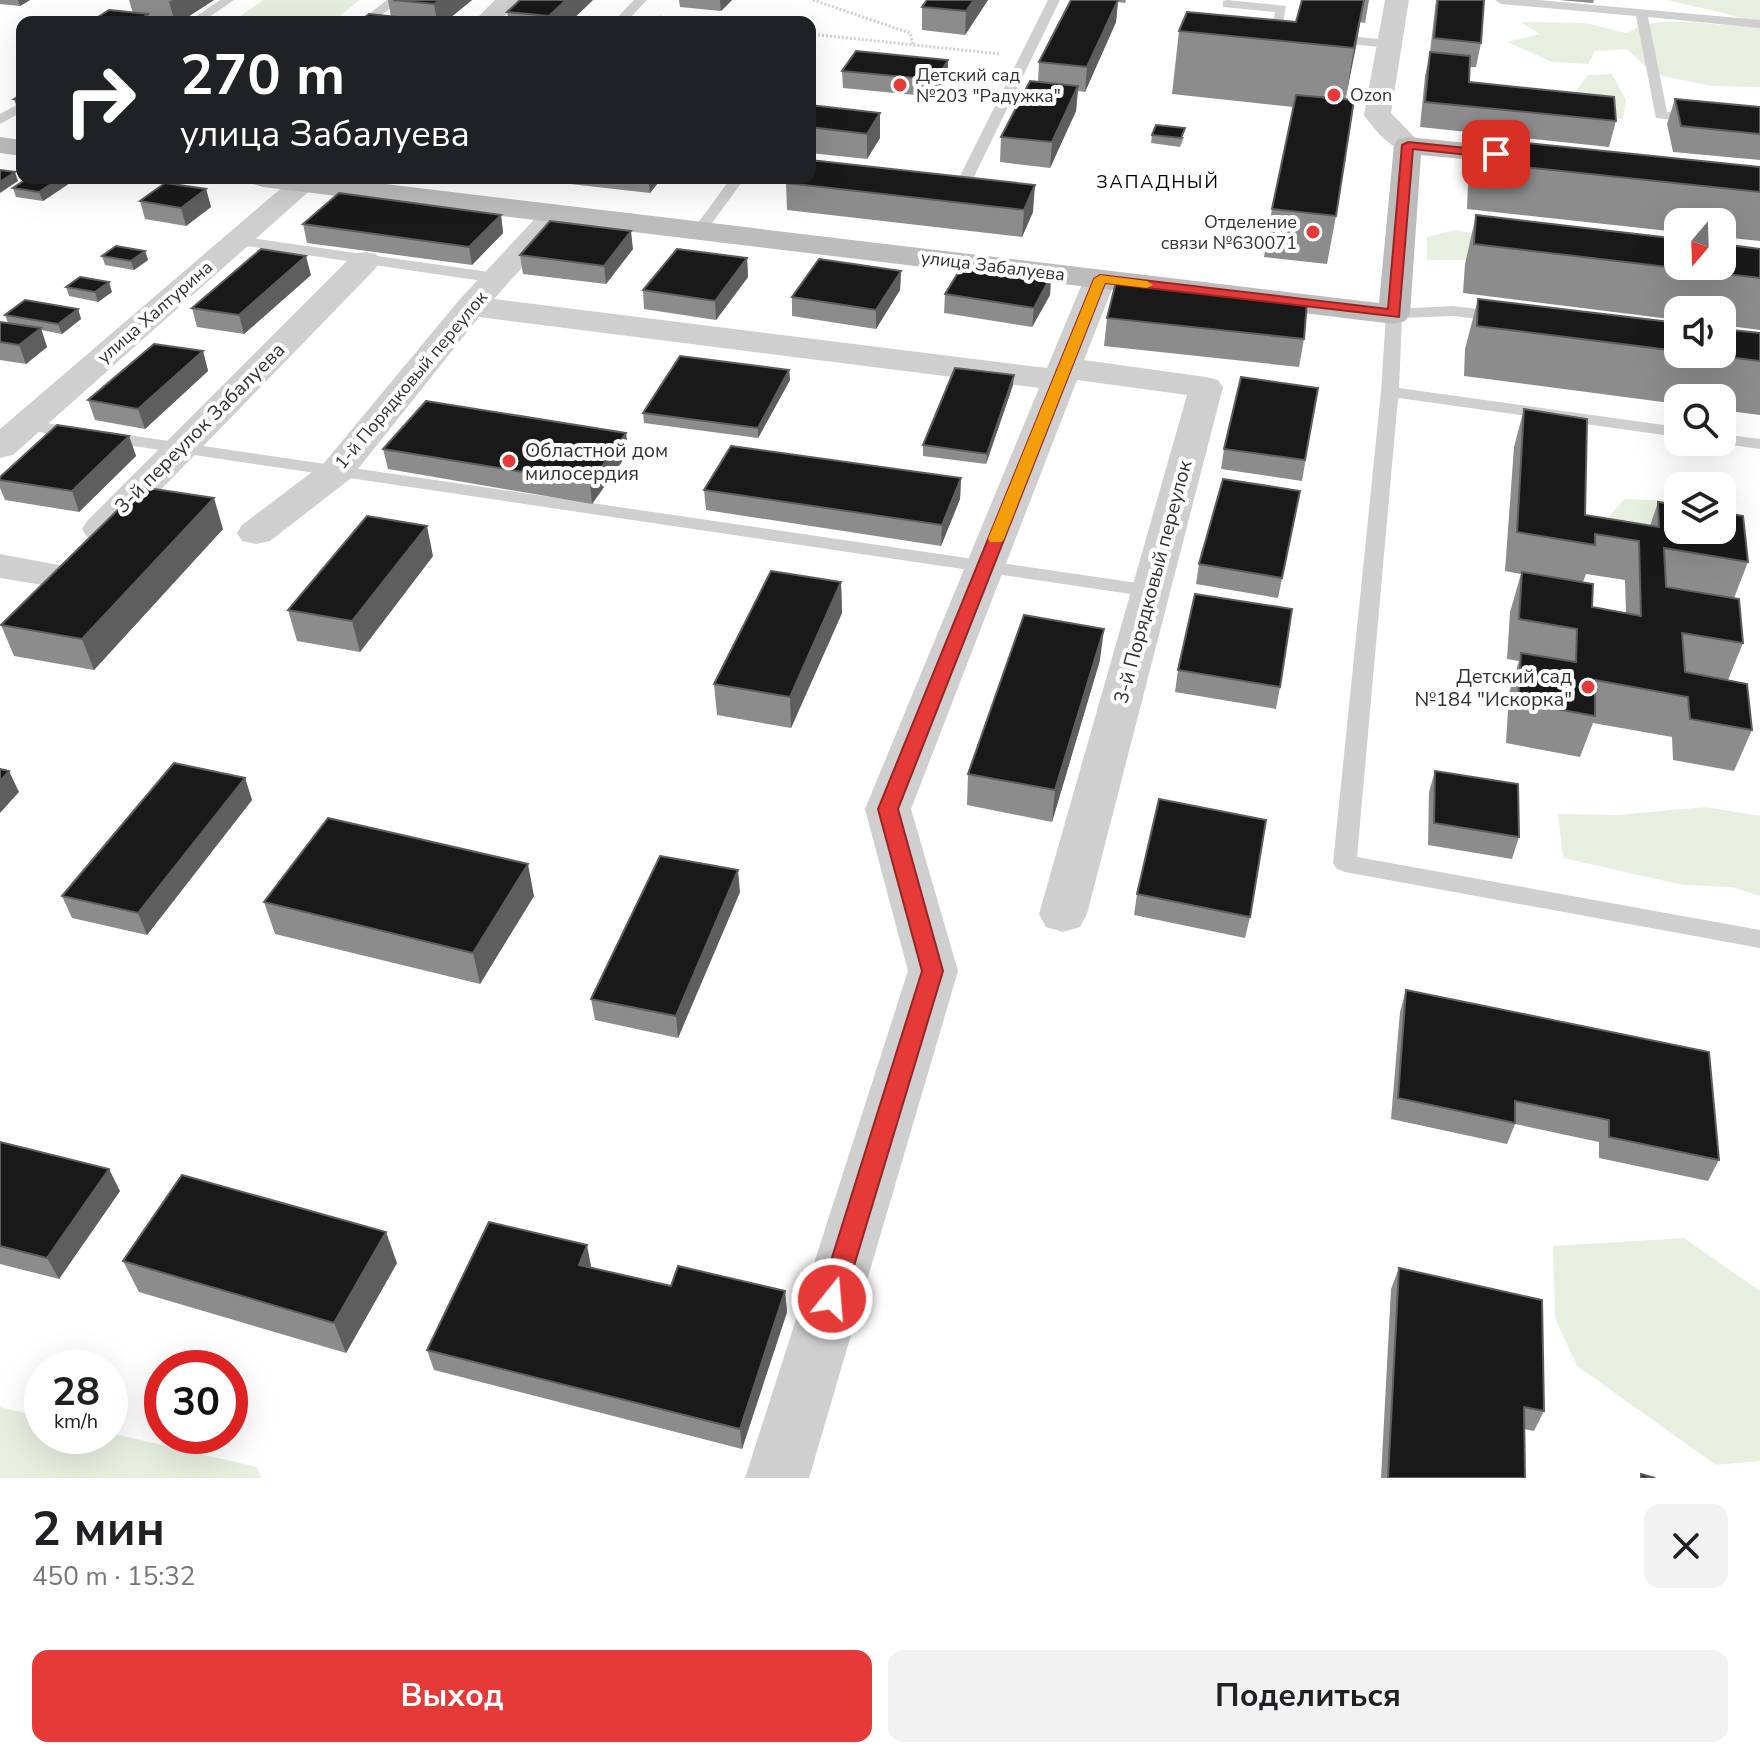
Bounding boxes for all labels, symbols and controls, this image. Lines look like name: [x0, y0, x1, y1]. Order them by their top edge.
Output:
text: 270 m: [180, 37, 345, 114]
icon: right: [48, 48, 152, 152]
place label: Детский сад №203 "Радужка": [916, 63, 1061, 108]
marker: Детский сад №203 "Радужка": [891, 76, 909, 94]
place label: Ozon: [1350, 83, 1392, 107]
marker: Ozon: [1325, 86, 1343, 104]
text: улица Забалуева: [180, 110, 470, 159]
pin: [1462, 120, 1530, 188]
icon: arrive: [1474, 132, 1518, 176]
district label: ЗАПАДНЫЙ: [1096, 170, 1220, 194]
north arrow: [1664, 208, 1736, 280]
map controls: [1664, 208, 1736, 544]
place label: Отделение связи №630071: [1161, 210, 1297, 255]
marker: Отделение связи №630071: [1304, 223, 1322, 241]
street label: улица Забалуева: [920, 245, 1066, 287]
street label: улица Халтурина: [92, 255, 218, 369]
street label: 1-й Порядковый переулок: [329, 285, 493, 474]
button: sound: [1664, 296, 1736, 368]
street label: 3-й переулок Забалуева: [109, 337, 291, 519]
button: search: [1664, 384, 1736, 456]
place label: Областной дом милосердия: [525, 437, 668, 487]
marker: Областной дом милосердия: [500, 452, 518, 470]
street label: 3-й Порядковый переулок: [1108, 457, 1199, 707]
button: layers: [1664, 472, 1736, 544]
place label: Детский сад №184 "Искорка": [1414, 663, 1572, 713]
marker: Детский сад №184 "Искорка": [1579, 678, 1597, 696]
position arrow: [790, 1257, 874, 1341]
speed limit sign: 30: [144, 1350, 248, 1454]
text: 28: [52, 1365, 100, 1419]
text: km/h: [54, 1408, 98, 1435]
text: 2 мин: [32, 1496, 165, 1562]
button: close: [1644, 1504, 1728, 1588]
text: 450 m · 15:32: [32, 1559, 195, 1594]
button: Выход: [32, 1650, 872, 1742]
button: Поделиться: [888, 1650, 1728, 1742]

